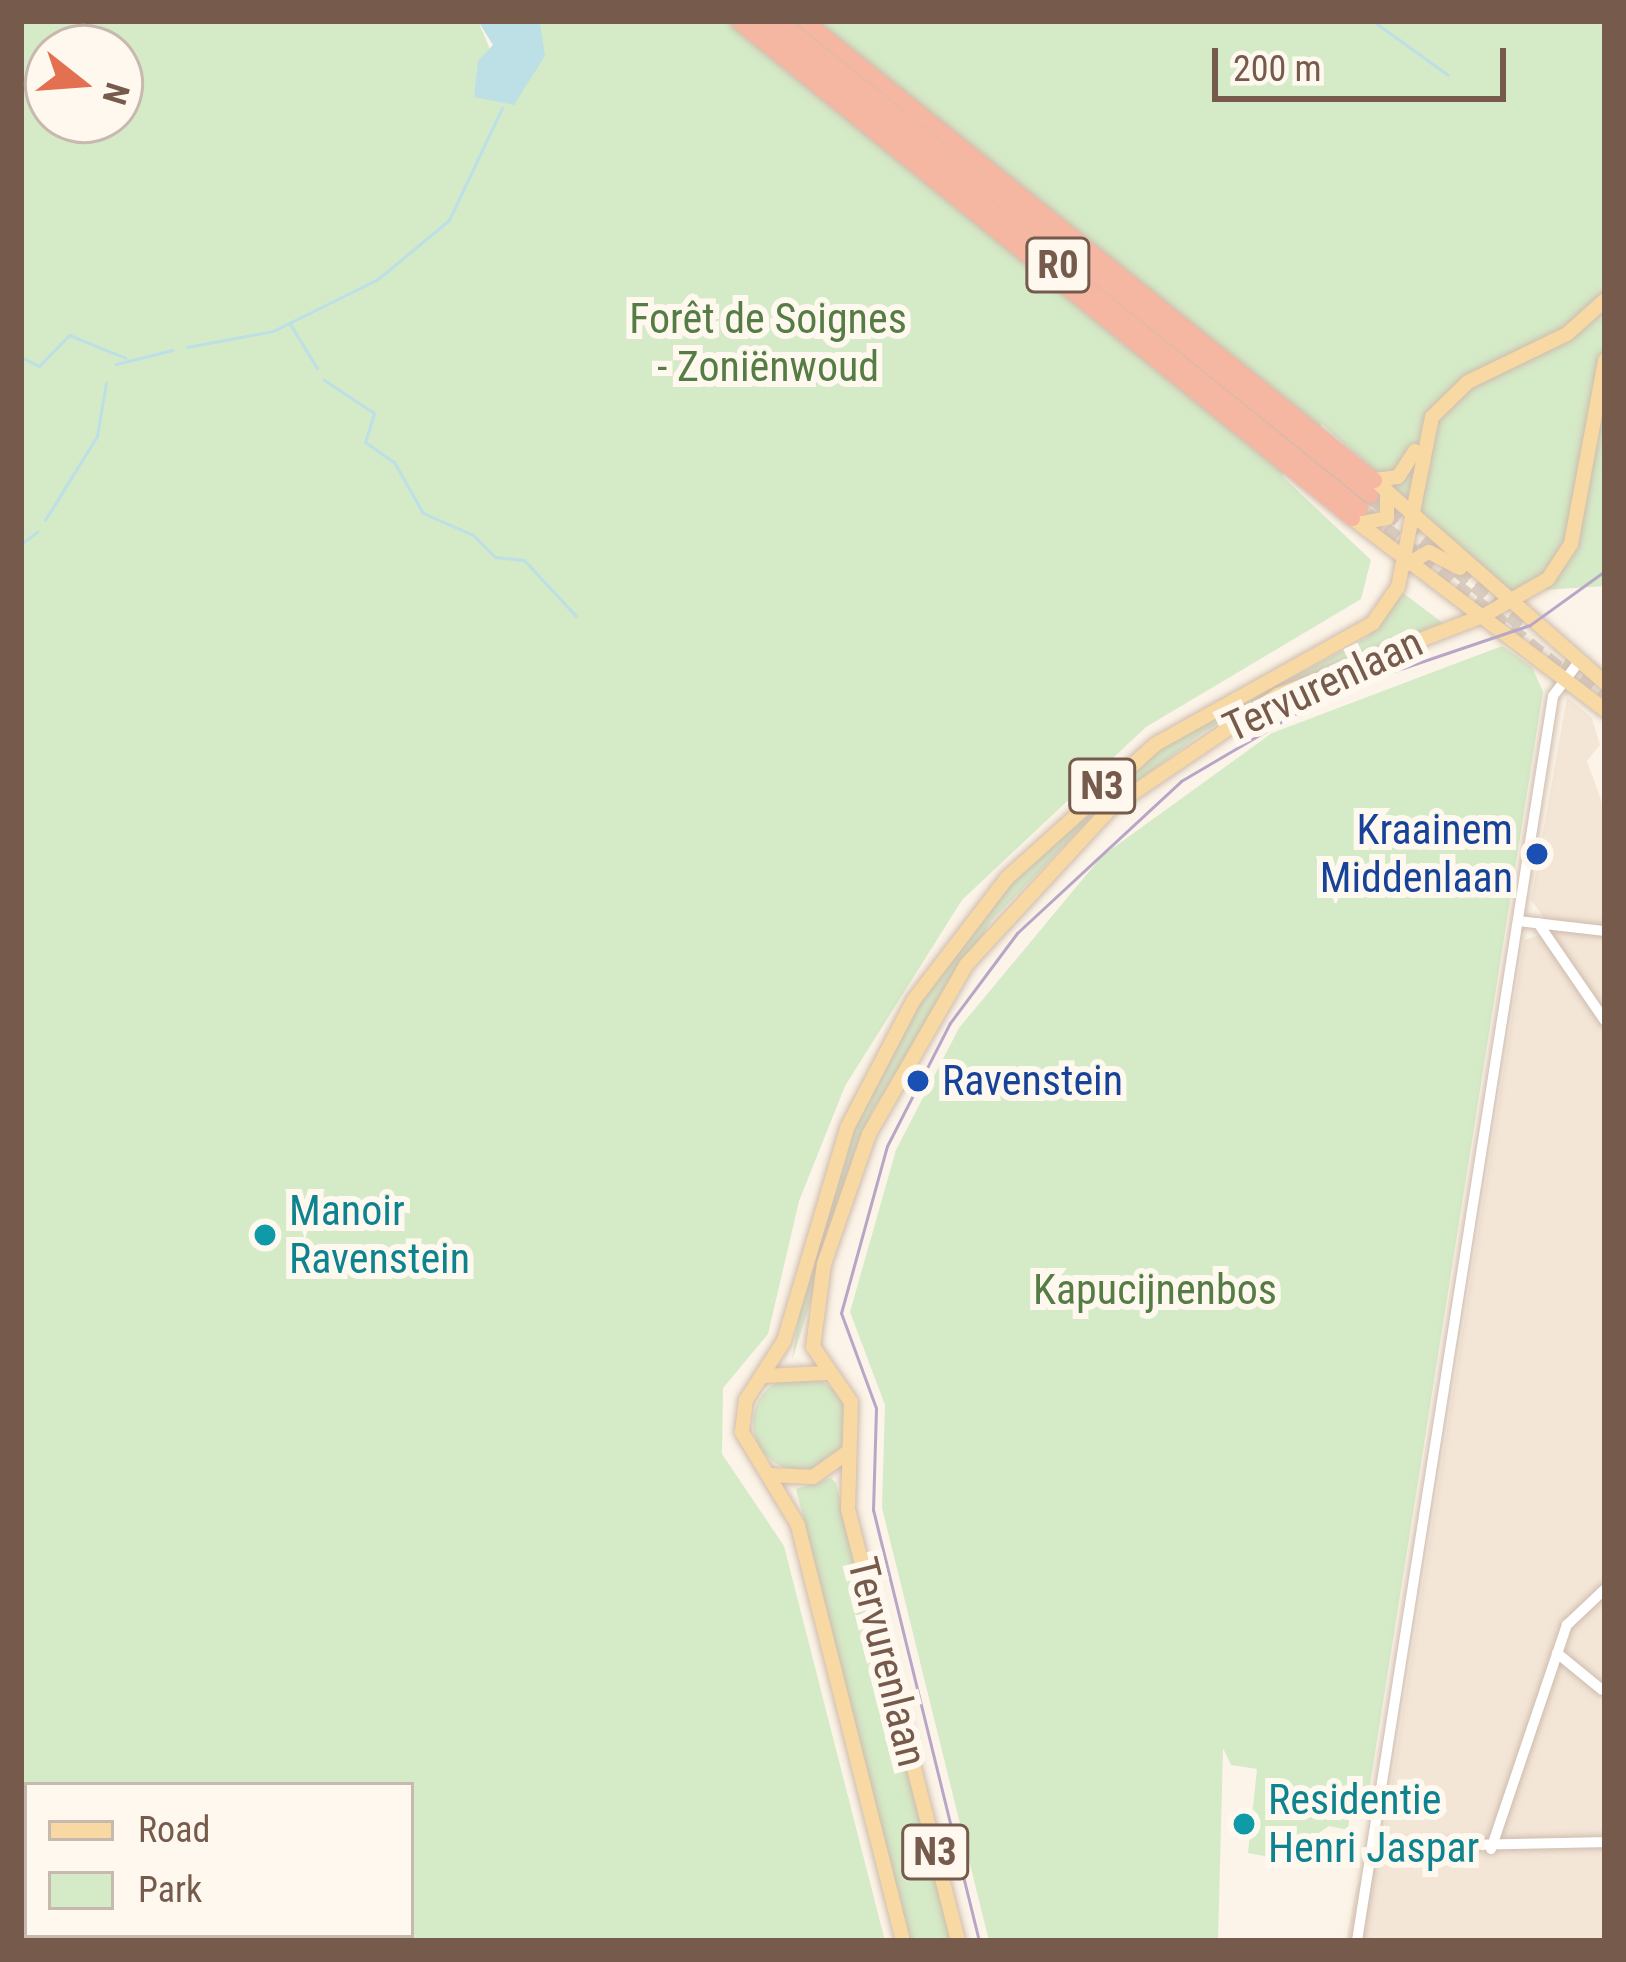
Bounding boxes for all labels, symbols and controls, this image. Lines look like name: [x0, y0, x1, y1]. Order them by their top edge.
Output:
north arrow: [24, 24, 144, 144]
scale bar: [1218, 24, 1512, 98]
text: 200 m: [1233, 48, 1322, 90]
text: N: [94, 78, 138, 109]
road number: R0: [1025, 232, 1091, 298]
park label: Forêt de Soignes - Zoniënwoud: [629, 294, 907, 392]
street label: Tervurenlaan: [1216, 617, 1430, 753]
road number: N3: [1066, 753, 1138, 819]
place label: Kraainem Middenlaan: [1320, 805, 1513, 904]
marker: Kraainem Middenlaan: [1524, 841, 1550, 867]
place label: Ravenstein: [942, 1056, 1123, 1106]
marker: Ravenstein: [905, 1068, 931, 1094]
place label: Manoir Ravenstein: [289, 1186, 470, 1284]
marker: Manoir Ravenstein: [252, 1222, 278, 1248]
park label: Kapucijnenbos: [1033, 1265, 1277, 1315]
street label: Tervurenlaan: [837, 1552, 937, 1772]
place label: Residentie Henri Jaspar: [1268, 1775, 1479, 1874]
legend: [24, 1782, 414, 1938]
text: Road: [138, 1809, 210, 1851]
marker: Residentie Henri Jaspar: [1231, 1811, 1257, 1837]
road number: N3: [899, 1819, 971, 1885]
text: Park: [138, 1869, 202, 1911]

